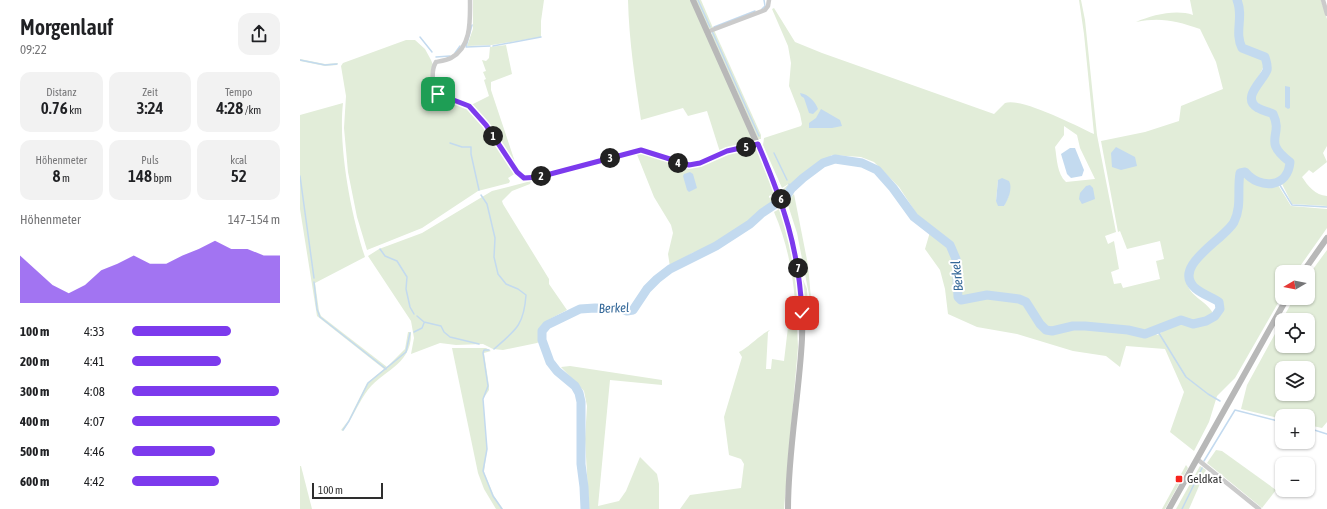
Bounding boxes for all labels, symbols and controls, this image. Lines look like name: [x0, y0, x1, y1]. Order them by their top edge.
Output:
button: share: [238, 13, 280, 55]
text: Morgenlauf: [20, 14, 113, 40]
text: 09:22: [20, 42, 47, 57]
pin: [421, 77, 455, 111]
icon: arrive: [427, 83, 449, 105]
text: Distanz: [46, 86, 76, 98]
text: Zeit: [142, 86, 158, 98]
text: Tempo: [225, 86, 252, 98]
text: 0.76: [41, 98, 68, 118]
text: 3:24: [136, 98, 163, 118]
text: 4:28: [216, 98, 243, 118]
text: km: [68, 104, 82, 116]
text: /km: [243, 104, 261, 116]
pin: 1: [483, 126, 503, 146]
text: 1: [490, 130, 496, 142]
pin: 5: [736, 137, 756, 157]
text: 5: [743, 141, 749, 153]
pin: 3: [600, 148, 620, 168]
text: 3: [607, 152, 613, 164]
pin: 4: [668, 153, 688, 173]
text: Höhenmeter: [36, 154, 87, 166]
text: Puls: [141, 154, 159, 166]
text: kcal: [230, 154, 247, 166]
text: 4: [675, 157, 681, 169]
text: 8: [53, 166, 61, 186]
text: 148: [128, 166, 152, 186]
text: 52: [231, 166, 247, 186]
pin: 2: [531, 166, 551, 186]
text: 2: [538, 170, 544, 182]
text: m: [61, 172, 70, 184]
text: bpm: [152, 172, 172, 184]
pin: 6: [771, 189, 791, 209]
text: 6: [778, 193, 784, 205]
text: Höhenmeter: [20, 212, 81, 227]
text: 147–154 m: [228, 212, 280, 227]
pin: 7: [788, 258, 808, 278]
water label: Berkel: [948, 260, 966, 292]
text: 7: [795, 262, 801, 274]
north arrow: [1275, 265, 1315, 305]
map controls: [1275, 265, 1315, 497]
pin: [785, 296, 819, 330]
water label: Berkel: [598, 300, 630, 316]
icon: check: [791, 302, 813, 324]
button: locate: [1275, 313, 1315, 353]
text: 100 m: [20, 324, 49, 339]
text: 4:33: [84, 324, 105, 339]
text: 200 m: [20, 354, 49, 369]
text: 4:41: [84, 354, 105, 369]
button: layers: [1275, 361, 1315, 401]
text: 300 m: [20, 384, 49, 399]
text: 4:08: [84, 384, 105, 399]
button: +: [1275, 409, 1315, 449]
text: 400 m: [20, 414, 49, 429]
text: 4:07: [84, 414, 105, 429]
text: 500 m: [20, 444, 49, 459]
text: 4:46: [84, 444, 105, 459]
button: −: [1275, 457, 1315, 497]
place label: Geldkat: [1187, 472, 1222, 486]
text: 600 m: [20, 474, 49, 489]
text: 4:42: [84, 474, 105, 489]
marker: Geldkat: [1174, 474, 1184, 484]
scale bar: [312, 481, 383, 500]
text: 100 m: [318, 484, 343, 496]

